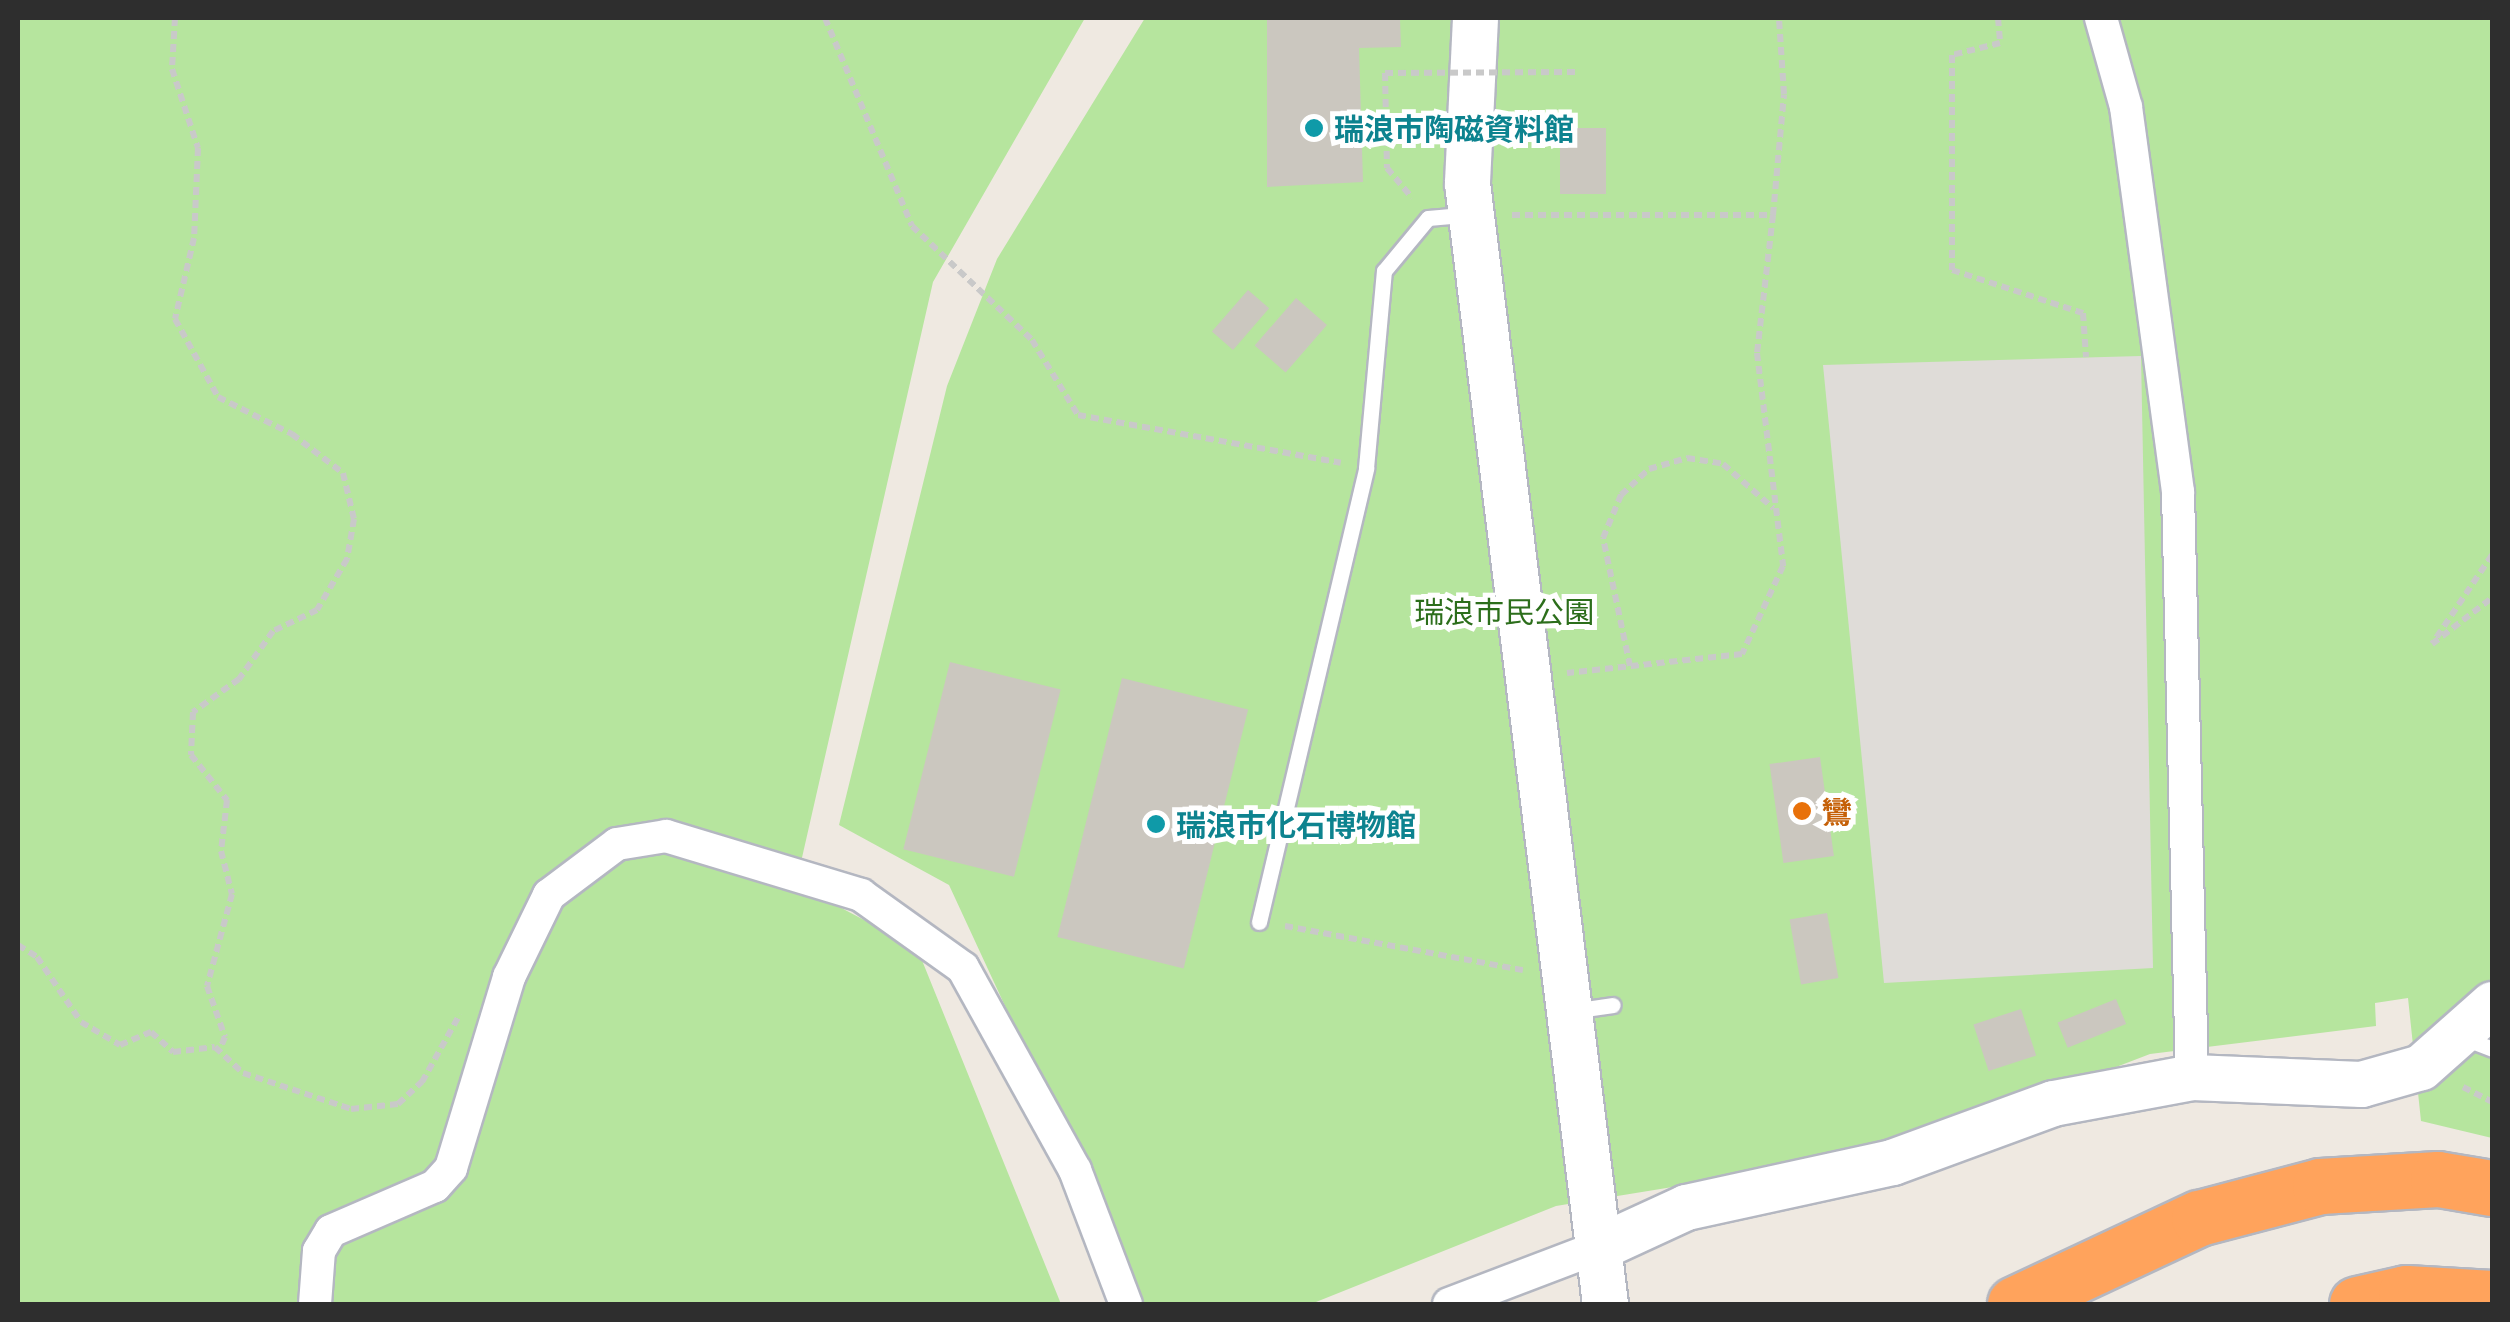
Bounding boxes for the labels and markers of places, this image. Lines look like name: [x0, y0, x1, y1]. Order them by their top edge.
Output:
place label: 瑞浪市陶磁資料館: [1334, 110, 1574, 146]
marker: 瑞浪市陶磁資料館: [1303, 117, 1325, 139]
place label: 鸞: [1822, 793, 1852, 829]
marker: 鸞: [1791, 800, 1813, 822]
place label: 瑞浪市化石博物館: [1176, 806, 1416, 842]
marker: 瑞浪市化石博物館: [1145, 813, 1167, 835]

